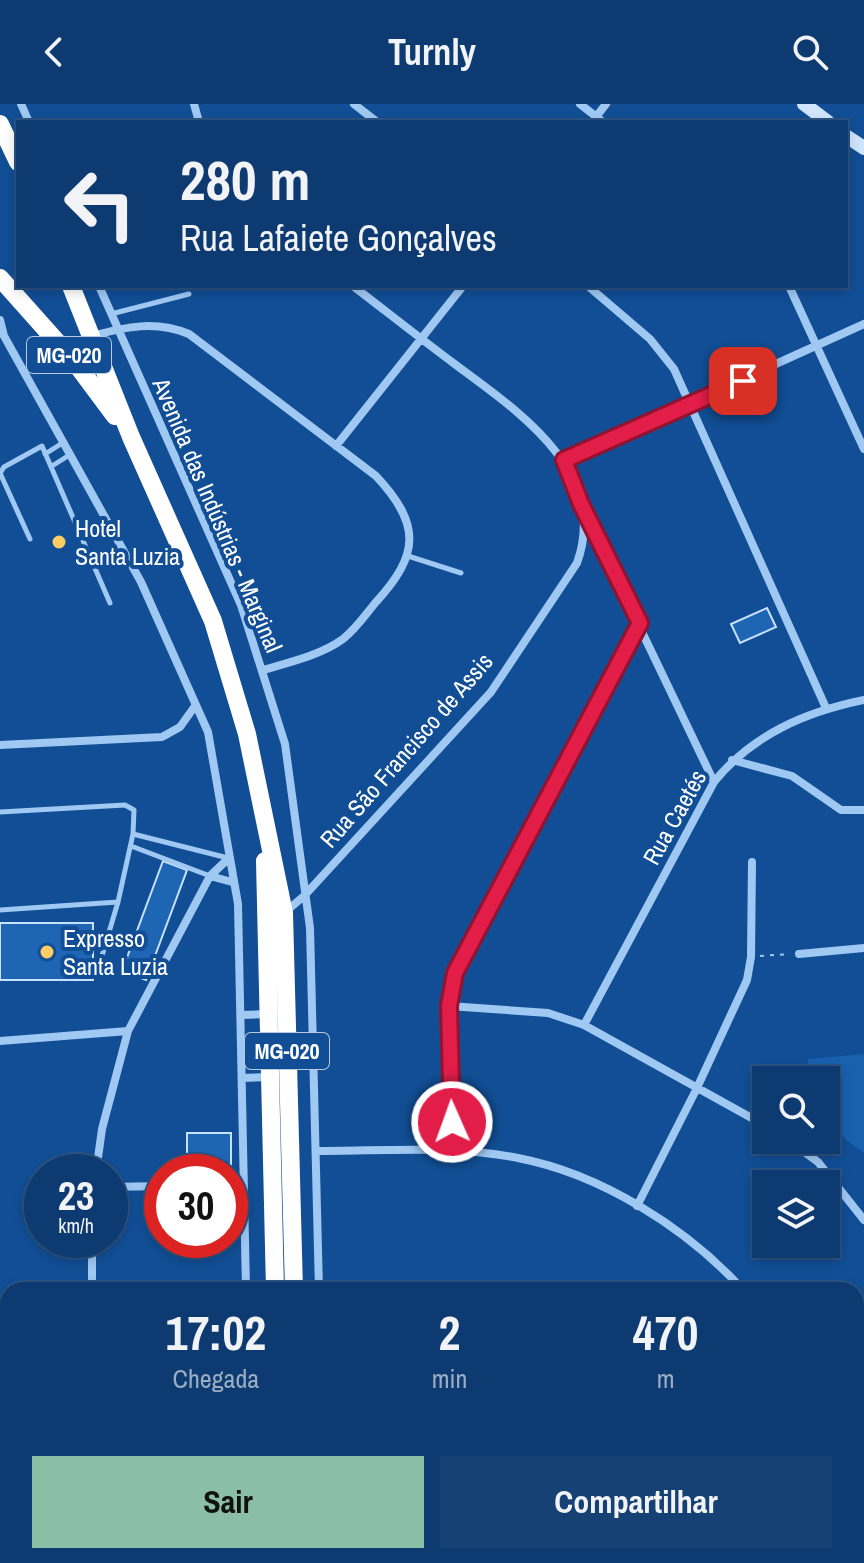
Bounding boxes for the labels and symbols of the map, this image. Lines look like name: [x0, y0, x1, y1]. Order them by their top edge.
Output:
road number: MG-020: [27, 337, 111, 373]
pin: [709, 347, 777, 415]
street label: Avenida das Indústrias - Marginal: [145, 372, 290, 657]
place label: Hotel Santa Luzia: [75, 512, 180, 572]
marker: Hotel Santa Luzia: [50, 533, 68, 551]
street label: Rua São Francisco de Assis: [312, 646, 500, 854]
street label: Rua Caetés: [635, 764, 713, 870]
place label: Expresso Santa Luzia: [63, 922, 168, 982]
marker: Expresso Santa Luzia: [38, 943, 56, 961]
road number: MG-020: [245, 1033, 329, 1069]
position arrow: [410, 1080, 494, 1164]
speed limit sign: 30: [144, 1154, 248, 1258]

